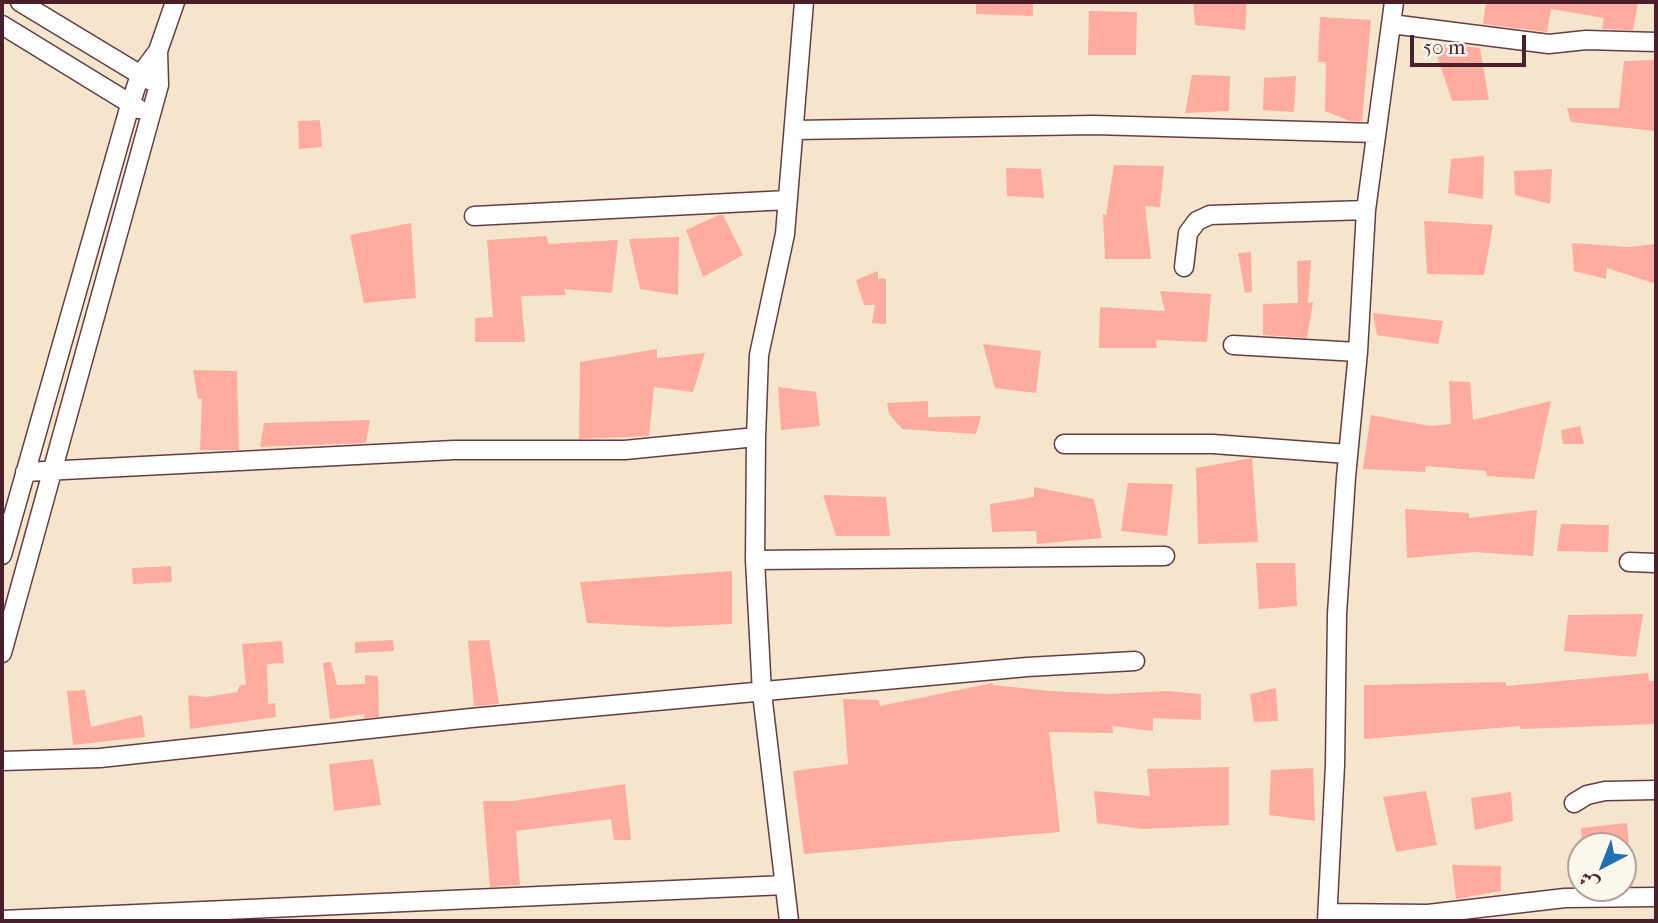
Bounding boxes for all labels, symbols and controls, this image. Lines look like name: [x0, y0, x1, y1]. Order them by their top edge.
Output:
scale bar: [1413, 21, 1528, 65]
text: 50 m: [1423, 35, 1466, 59]
north arrow: [1567, 832, 1637, 902]
text: ش: [1575, 867, 1604, 896]

